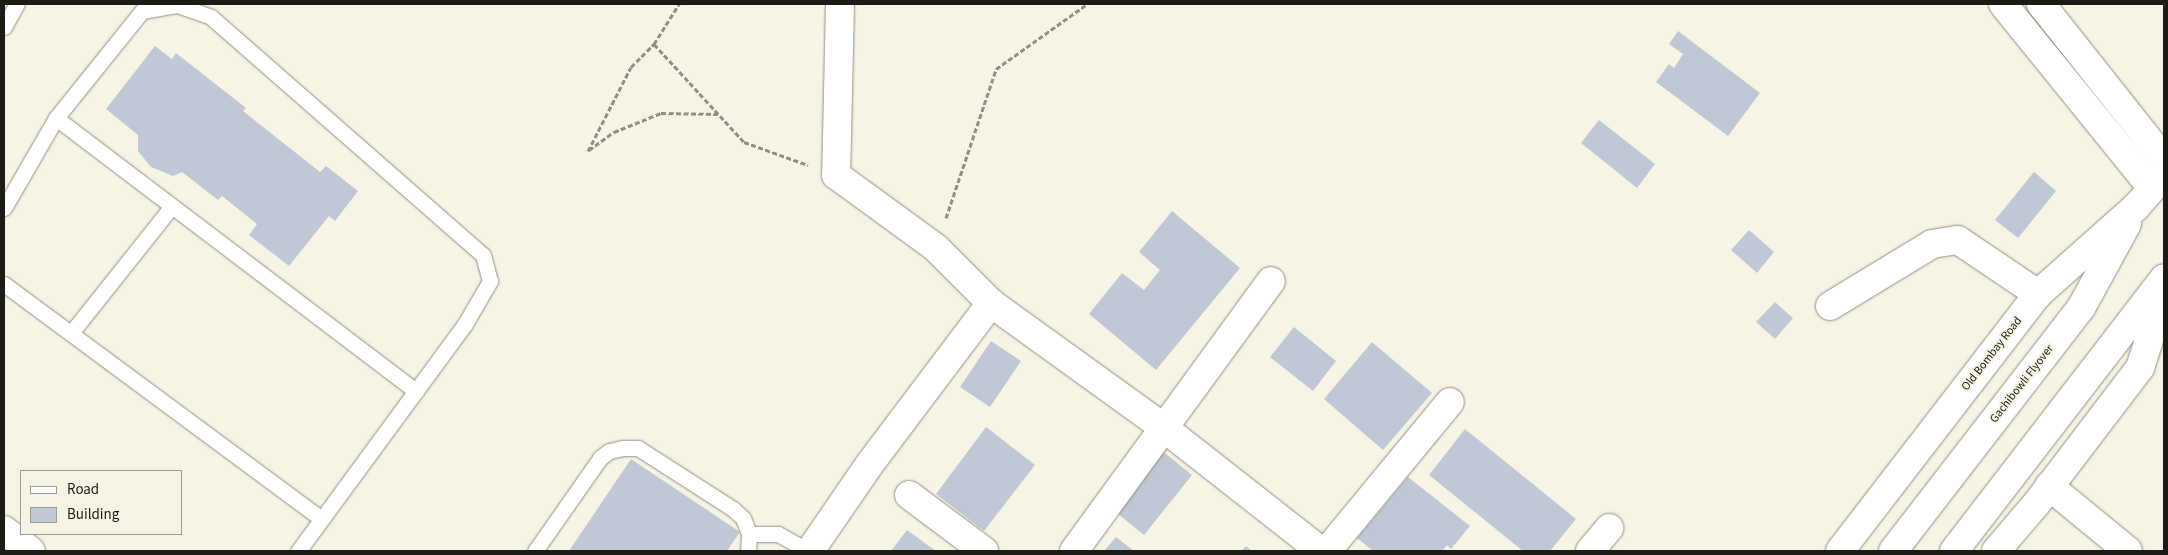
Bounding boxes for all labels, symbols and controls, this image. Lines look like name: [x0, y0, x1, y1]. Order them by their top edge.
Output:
street label: Old Bombay Road: [1959, 314, 2025, 394]
street label: Gachibowli Flyover: [1987, 342, 2057, 426]
legend: [20, 470, 182, 535]
text: Road: [67, 479, 99, 500]
text: Building: [67, 504, 119, 525]

